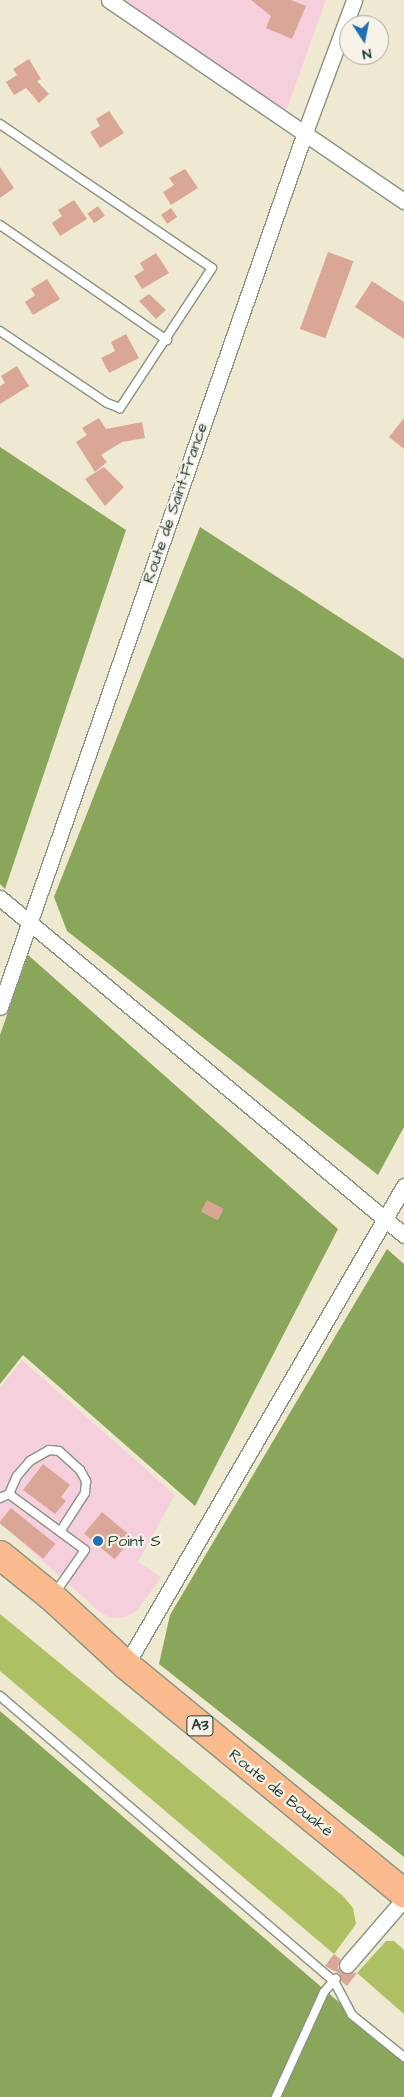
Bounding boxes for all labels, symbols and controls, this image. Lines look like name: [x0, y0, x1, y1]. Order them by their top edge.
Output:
north arrow: [339, 15, 389, 65]
text: N: [360, 43, 373, 64]
street label: Route de Saint-France: [139, 420, 211, 586]
place label: Point S: [108, 1531, 161, 1551]
marker: Point S: [92, 1535, 104, 1547]
road number: A3: [186, 1714, 214, 1738]
street label: Route de Bouaké: [225, 1745, 337, 1841]

